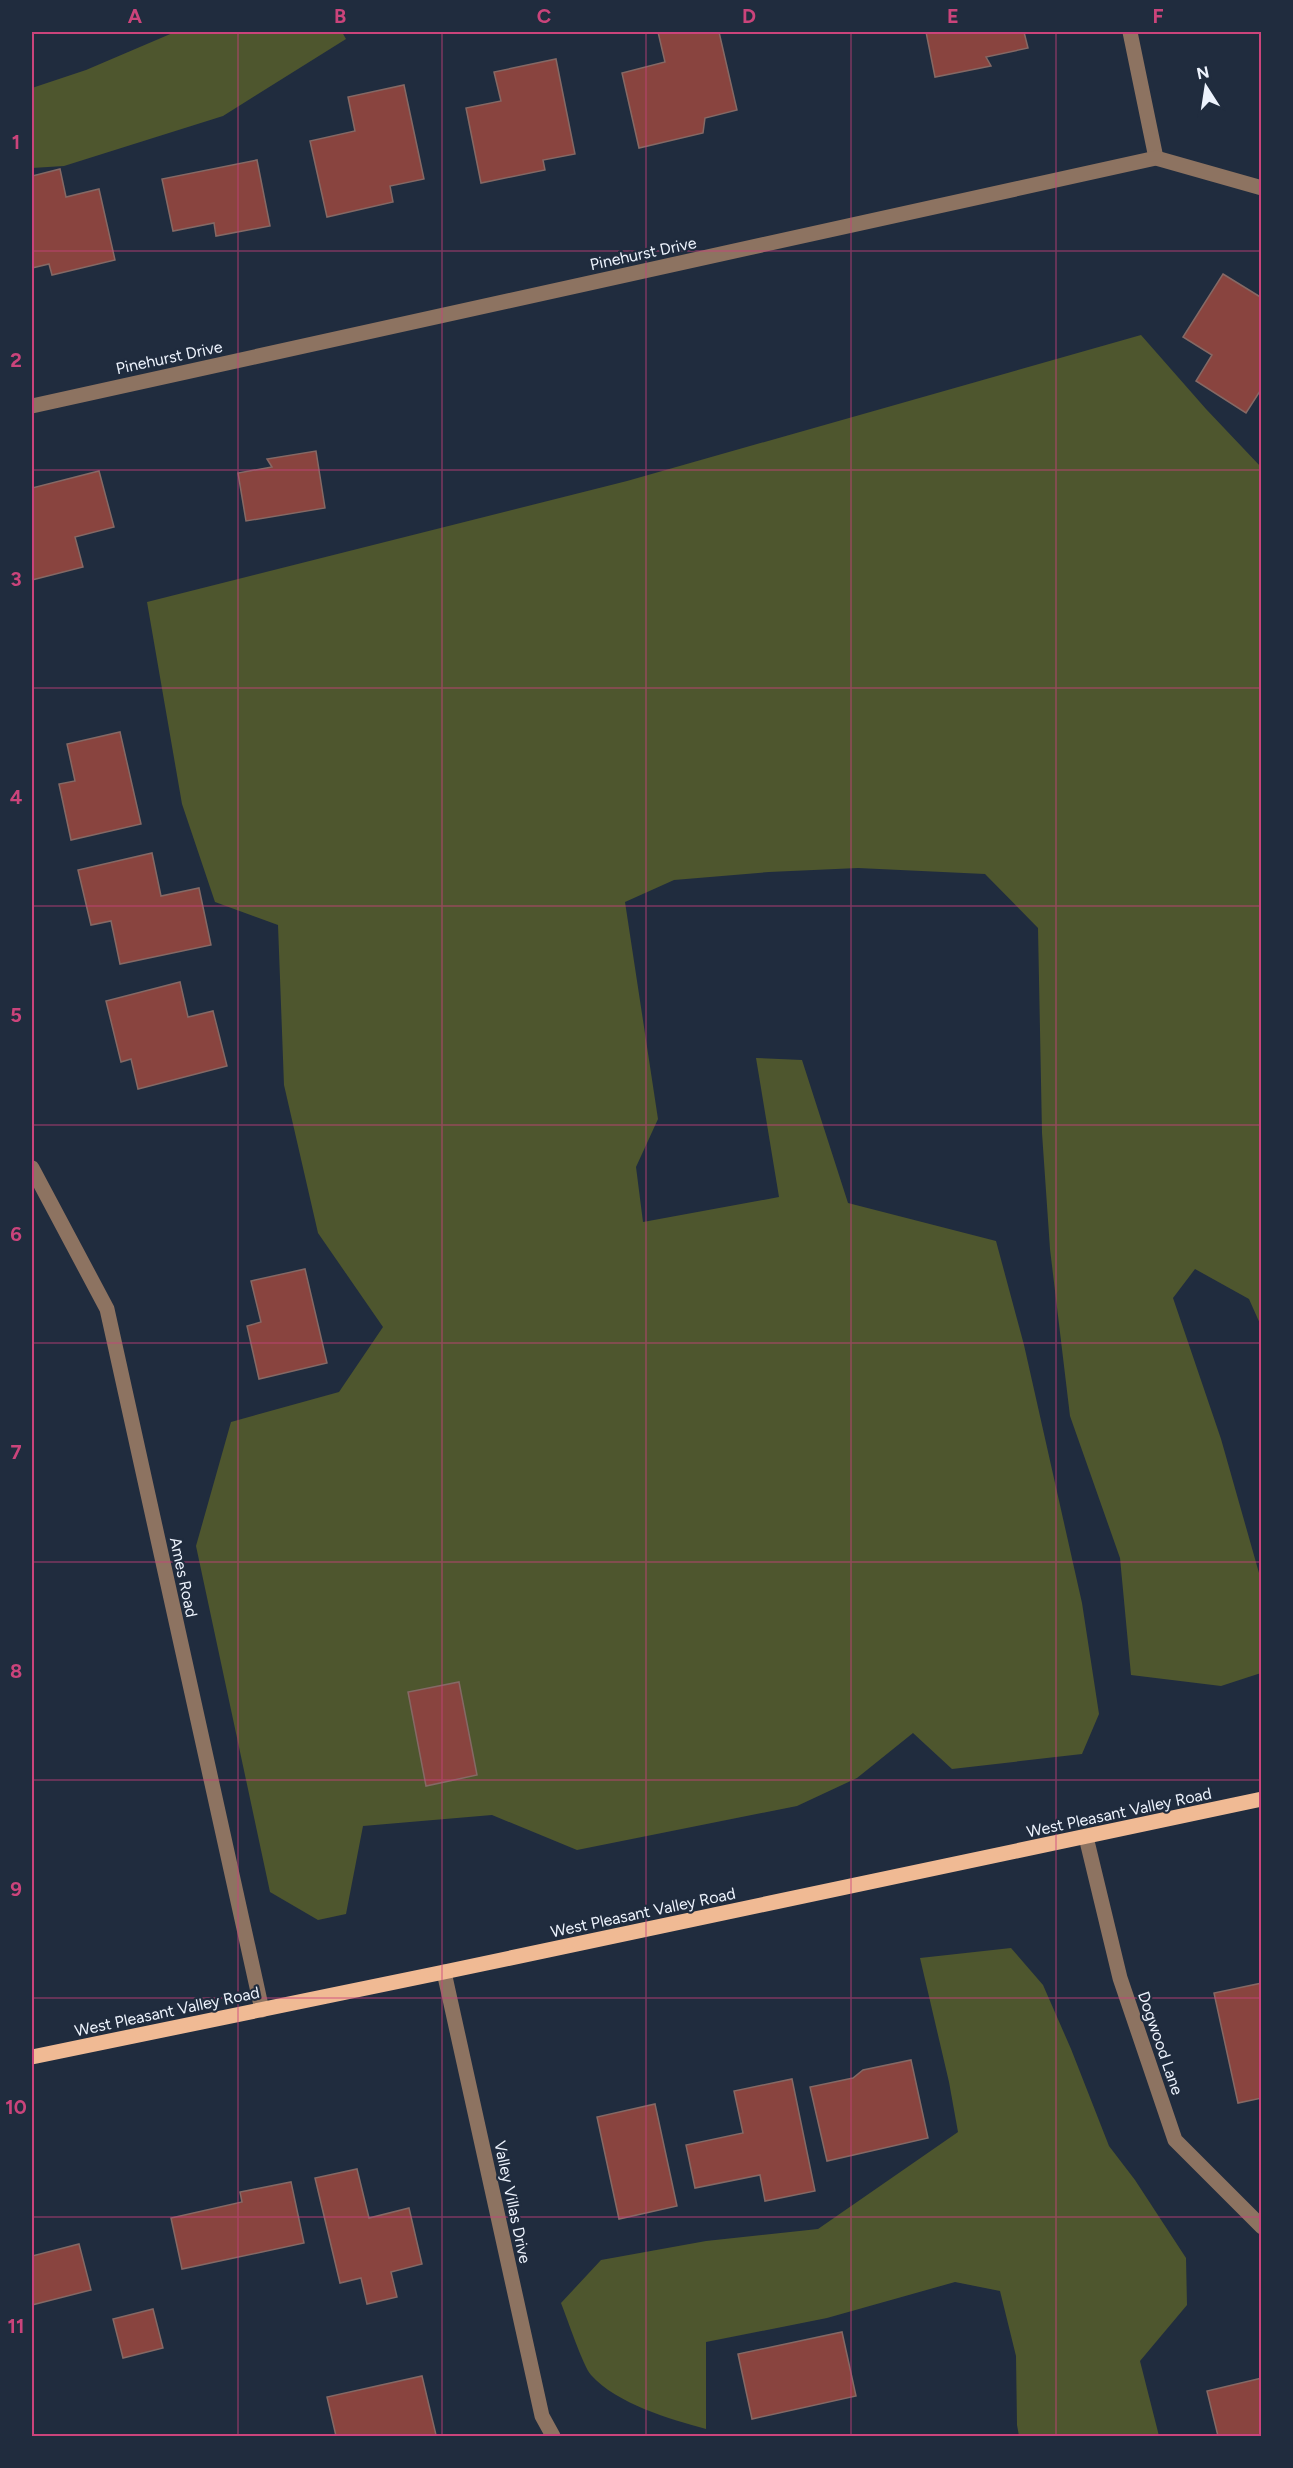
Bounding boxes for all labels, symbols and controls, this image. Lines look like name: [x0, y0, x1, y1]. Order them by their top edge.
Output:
text: A: [128, 4, 143, 28]
text: B: [334, 4, 346, 28]
text: C: [537, 4, 551, 28]
text: D: [742, 4, 756, 28]
text: E: [947, 4, 959, 28]
text: F: [1152, 4, 1164, 28]
north arrow: [1176, 57, 1236, 117]
text: N: [1195, 62, 1211, 83]
text: 1: [12, 130, 20, 154]
street label: Pinehurst Drive: [588, 233, 698, 274]
street label: Pinehurst Drive: [114, 337, 224, 378]
text: 2: [10, 348, 22, 372]
text: 3: [10, 567, 22, 591]
text: 4: [10, 785, 23, 809]
text: 5: [10, 1003, 22, 1027]
text: 6: [10, 1222, 22, 1246]
text: 7: [10, 1440, 22, 1464]
street label: Ames Road: [166, 1535, 201, 1619]
text: 8: [10, 1659, 22, 1683]
street label: West Pleasant Valley Road: [1025, 1784, 1213, 1841]
text: 9: [10, 1877, 22, 1901]
street label: West Pleasant Valley Road: [549, 1884, 737, 1941]
street label: West Pleasant Valley Road: [73, 1983, 261, 2040]
street label: Dogwood Lane: [1134, 1989, 1187, 2098]
text: 10: [5, 2095, 27, 2119]
street label: Valley Villas Drive: [490, 2139, 535, 2265]
text: 11: [8, 2314, 24, 2338]

